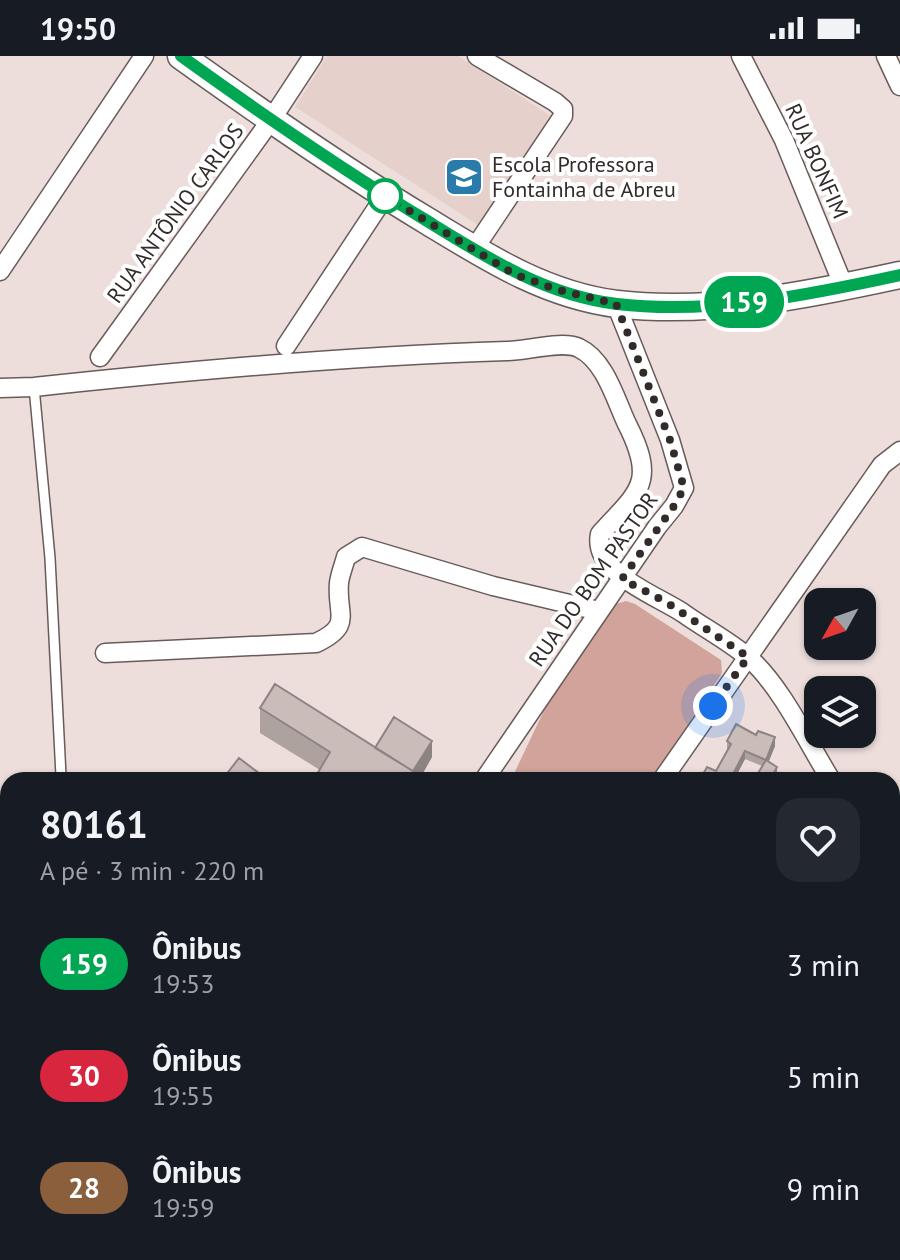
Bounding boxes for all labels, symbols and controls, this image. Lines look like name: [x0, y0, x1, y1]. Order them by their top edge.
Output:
text: 19:50: [40, 9, 116, 48]
street label: RUA BONFIM: [779, 99, 855, 223]
street label: RUA ANTÔNIO CARLOS: [100, 118, 250, 308]
place label: Escola Professora Fontainha de Abreu: [492, 150, 676, 203]
school or university icon: Escola Professora Fontainha de Abreu: [443, 156, 485, 198]
unlabelled marker: [368, 179, 402, 213]
line badge: 159: [698, 276, 790, 328]
text: 159: [720, 283, 768, 320]
street label: RUA DO BOM PASTOR: [522, 486, 664, 672]
north arrow: [804, 588, 876, 660]
map controls: [804, 588, 876, 748]
button: layers: [804, 676, 876, 748]
your location: [693, 686, 733, 726]
button: heart: [776, 798, 860, 882]
text: 80161: [40, 799, 148, 848]
text: A pé · 3 min · 220 m: [40, 854, 264, 887]
text: Ônibus: [152, 928, 241, 967]
text: 159: [60, 945, 108, 982]
text: 3 min: [787, 945, 860, 984]
text: 19:53: [152, 967, 214, 1000]
text: Ônibus: [152, 1040, 241, 1079]
text: 30: [68, 1057, 100, 1094]
text: 5 min: [787, 1057, 860, 1096]
text: 19:55: [152, 1079, 214, 1112]
text: Ônibus: [152, 1152, 241, 1191]
text: 28: [68, 1169, 100, 1206]
text: 9 min: [787, 1169, 860, 1208]
text: 19:59: [152, 1191, 214, 1224]

